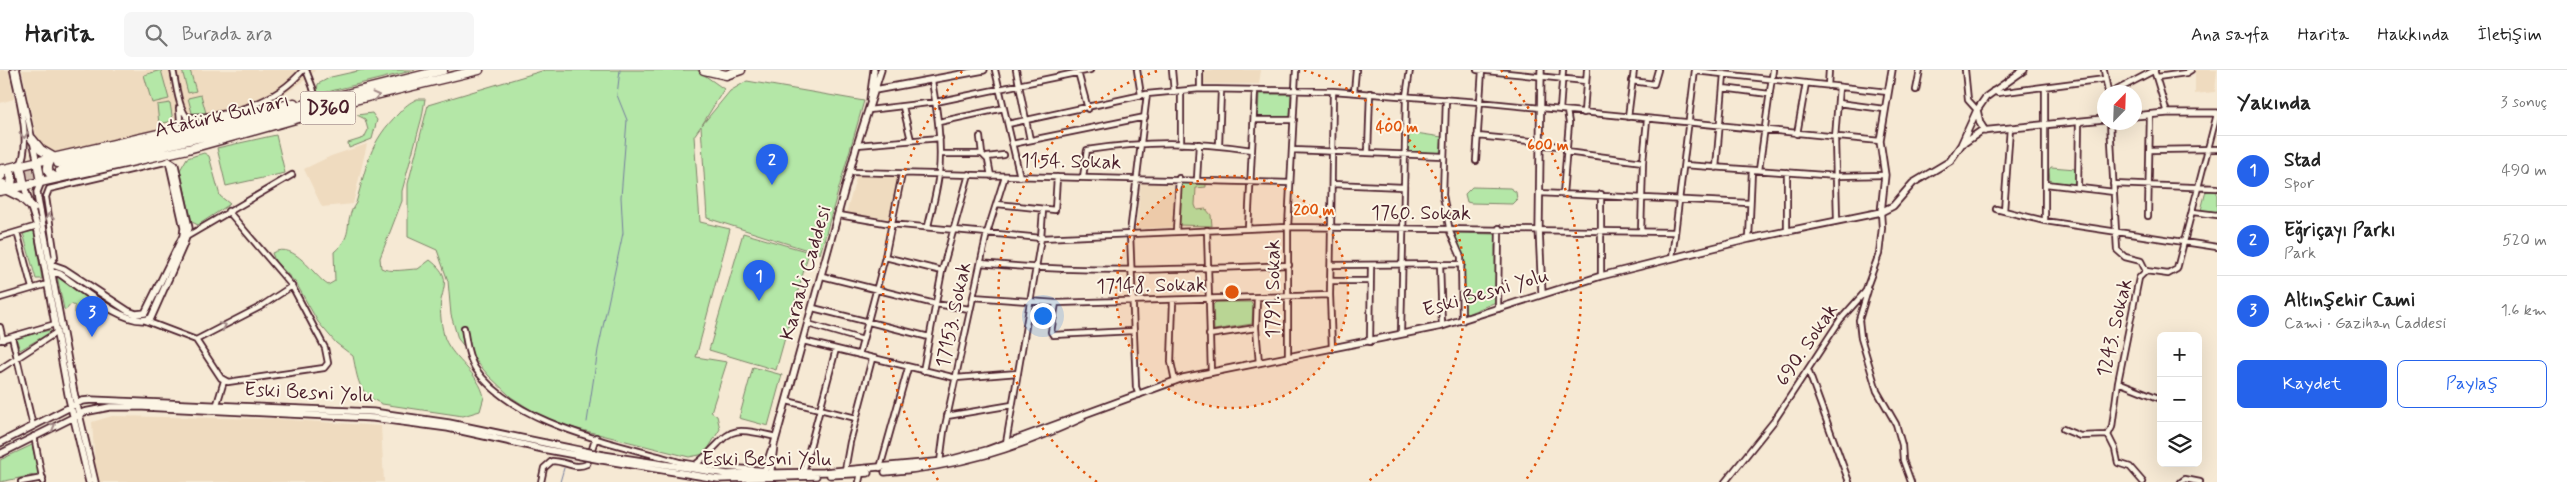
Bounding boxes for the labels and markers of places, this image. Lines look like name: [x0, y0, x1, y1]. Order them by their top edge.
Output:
pin: 2: [756, 144, 788, 185]
pin: 1: [743, 260, 775, 301]
centre of rings: [1223, 283, 1241, 301]
pin: 3: [76, 296, 108, 337]

